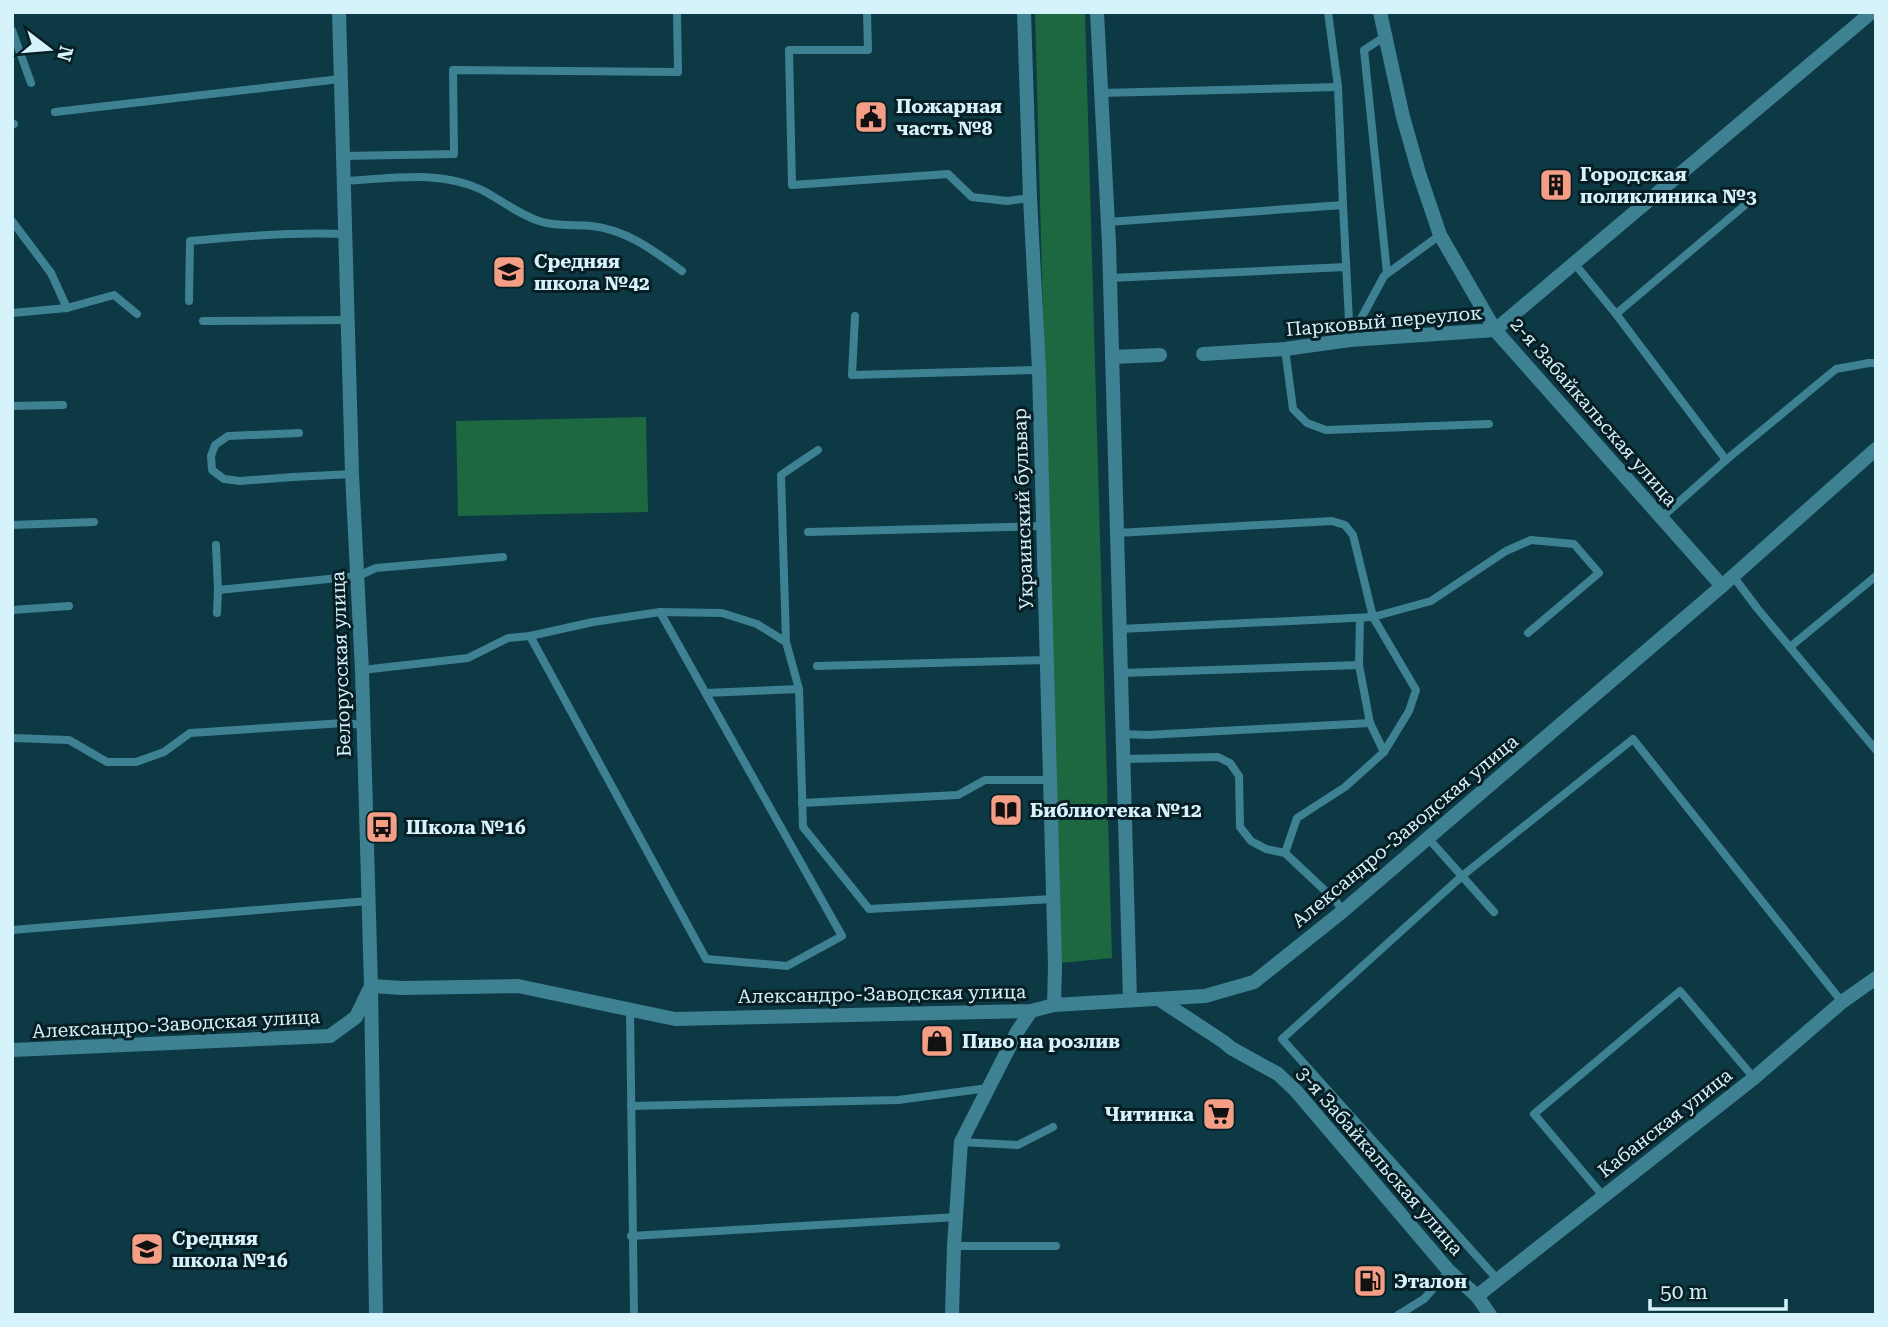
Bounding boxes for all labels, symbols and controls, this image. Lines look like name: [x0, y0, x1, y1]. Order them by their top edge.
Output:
north arrow: [14, 14, 84, 84]
text: N: [52, 43, 78, 64]
place label: Пожарная часть №8: [896, 95, 1002, 140]
public building icon: Пожарная часть №8: [852, 98, 890, 136]
place label: Городская поликлиника №3: [1580, 163, 1757, 208]
building icon: Городская поликлиника №3: [1537, 166, 1575, 204]
place label: Средняя школа №42: [534, 250, 650, 295]
school or university icon: Средняя школа №42: [490, 253, 528, 291]
street label: Парковый переулок: [1285, 301, 1483, 341]
street label: 2-я Забайкальская улица: [1506, 313, 1683, 512]
street label: Украинский бульвар: [1008, 408, 1038, 610]
street label: Белорусская улица: [326, 570, 356, 757]
street label: Александро-Заводская улица: [1287, 729, 1523, 932]
library icon: Библиотека №12: [987, 791, 1025, 829]
place label: Библиотека №12: [1030, 799, 1202, 822]
bus stop icon: Школа №16: [363, 808, 401, 846]
place label: Школа №16: [406, 816, 526, 839]
street label: Александро-Заводская улица: [738, 980, 1027, 1008]
street label: Александро-Заводская улица: [32, 1005, 321, 1043]
shop icon: Пиво на розлив: [918, 1022, 956, 1060]
place label: Пиво на розлив: [962, 1030, 1120, 1053]
street label: 3-я Забайкальская улица: [1292, 1062, 1469, 1261]
street label: Кабанская улица: [1593, 1063, 1737, 1182]
supermarket icon: Читинка: [1200, 1095, 1238, 1133]
place label: Читинка: [1104, 1103, 1194, 1126]
place label: Средняя школа №16: [172, 1227, 288, 1272]
school or university icon: Средняя школа №16: [128, 1230, 166, 1268]
fuel station icon: Эталон: [1351, 1262, 1389, 1300]
scale bar: [1650, 1268, 1786, 1312]
place label: Эталон: [1394, 1270, 1467, 1293]
text: 50 m: [1660, 1280, 1708, 1304]

